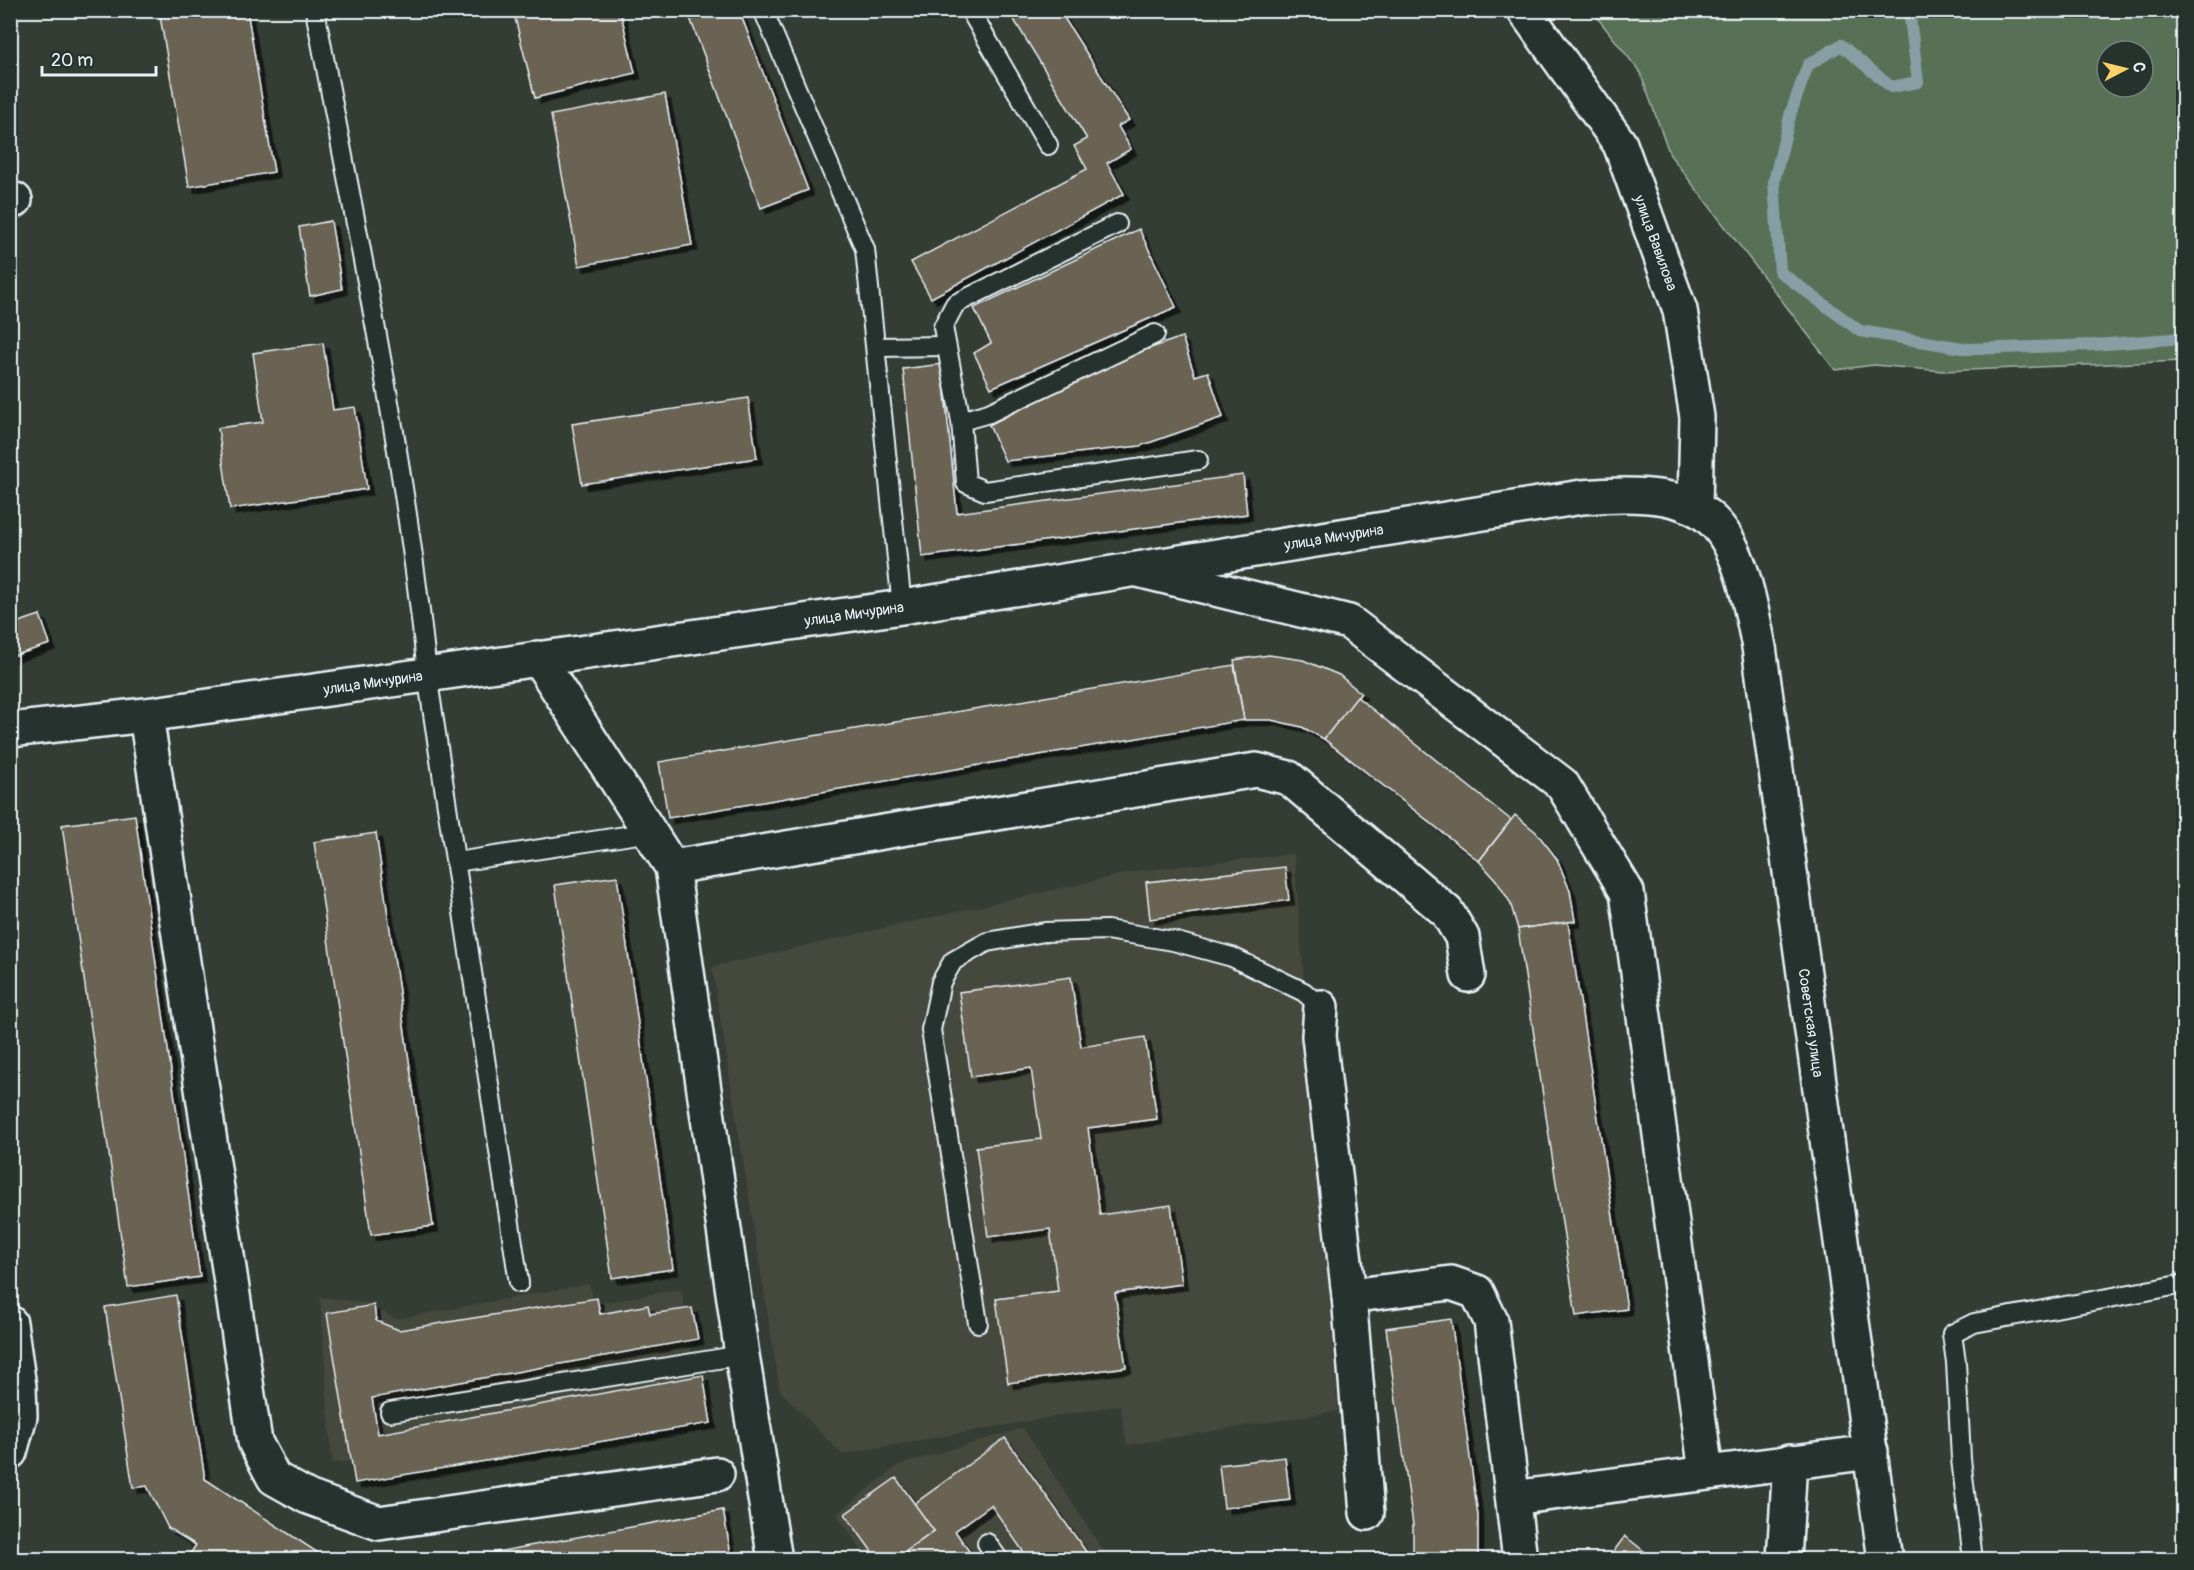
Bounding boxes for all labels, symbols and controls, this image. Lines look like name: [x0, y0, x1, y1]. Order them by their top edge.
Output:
scale bar: [42, 39, 156, 77]
north arrow: [2095, 39, 2155, 99]
text: 20 m: [51, 49, 93, 72]
text: С: [2128, 61, 2149, 74]
street label: улица Вавилова: [1629, 192, 1681, 294]
street label: улица Мичурина: [1282, 520, 1385, 555]
street label: улица Мичурина: [802, 598, 905, 631]
street label: улица Мичурина: [321, 667, 424, 700]
street label: Советская улица: [1793, 967, 1827, 1079]

